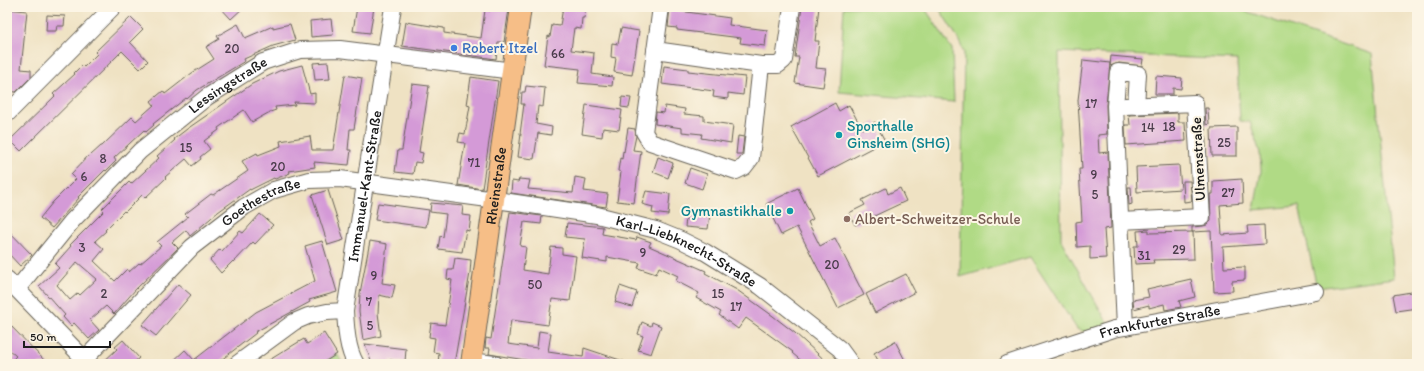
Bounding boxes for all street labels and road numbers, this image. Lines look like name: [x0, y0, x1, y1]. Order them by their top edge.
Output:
street label: Lessingstraße: [185, 53, 270, 117]
street label: Immanuel-Kant-Straße: [344, 109, 386, 263]
street label: Ulmenstraße: [1187, 117, 1209, 201]
street label: Rheinstraße: [482, 146, 510, 226]
street label: Goethestraße: [217, 174, 302, 230]
street label: Karl-Liebknecht-Straße: [614, 211, 760, 291]
street label: Frankfurter Straße: [1097, 301, 1222, 342]

